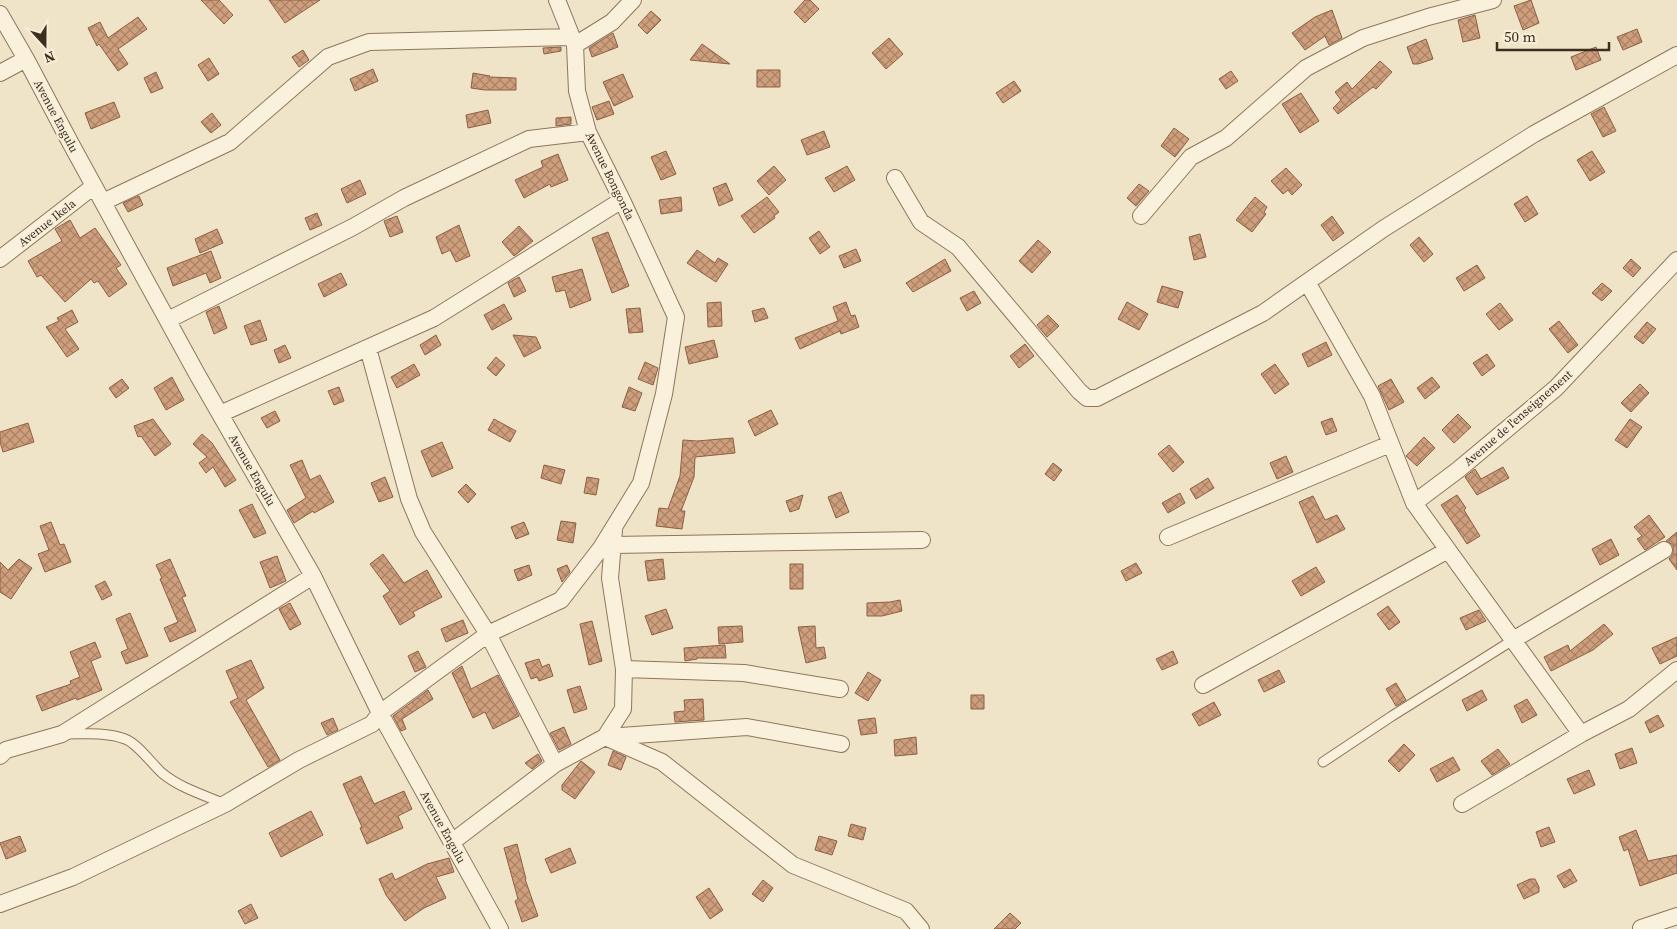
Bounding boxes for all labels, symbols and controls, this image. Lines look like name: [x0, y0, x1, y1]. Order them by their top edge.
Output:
north arrow: [20, 20, 70, 70]
scale bar: [1497, 20, 1610, 52]
text: 50 m: [1504, 26, 1536, 47]
text: N: [41, 46, 58, 68]
street label: Avenue Engulu: [30, 77, 82, 155]
street label: Avenue Bongonda: [582, 129, 639, 224]
street label: Avenue Ikela: [15, 195, 80, 250]
street label: Avenue de l'enseignement: [1460, 366, 1576, 470]
street label: Avenue Engulu: [225, 431, 279, 509]
street label: Avenue Engulu: [417, 788, 469, 866]

